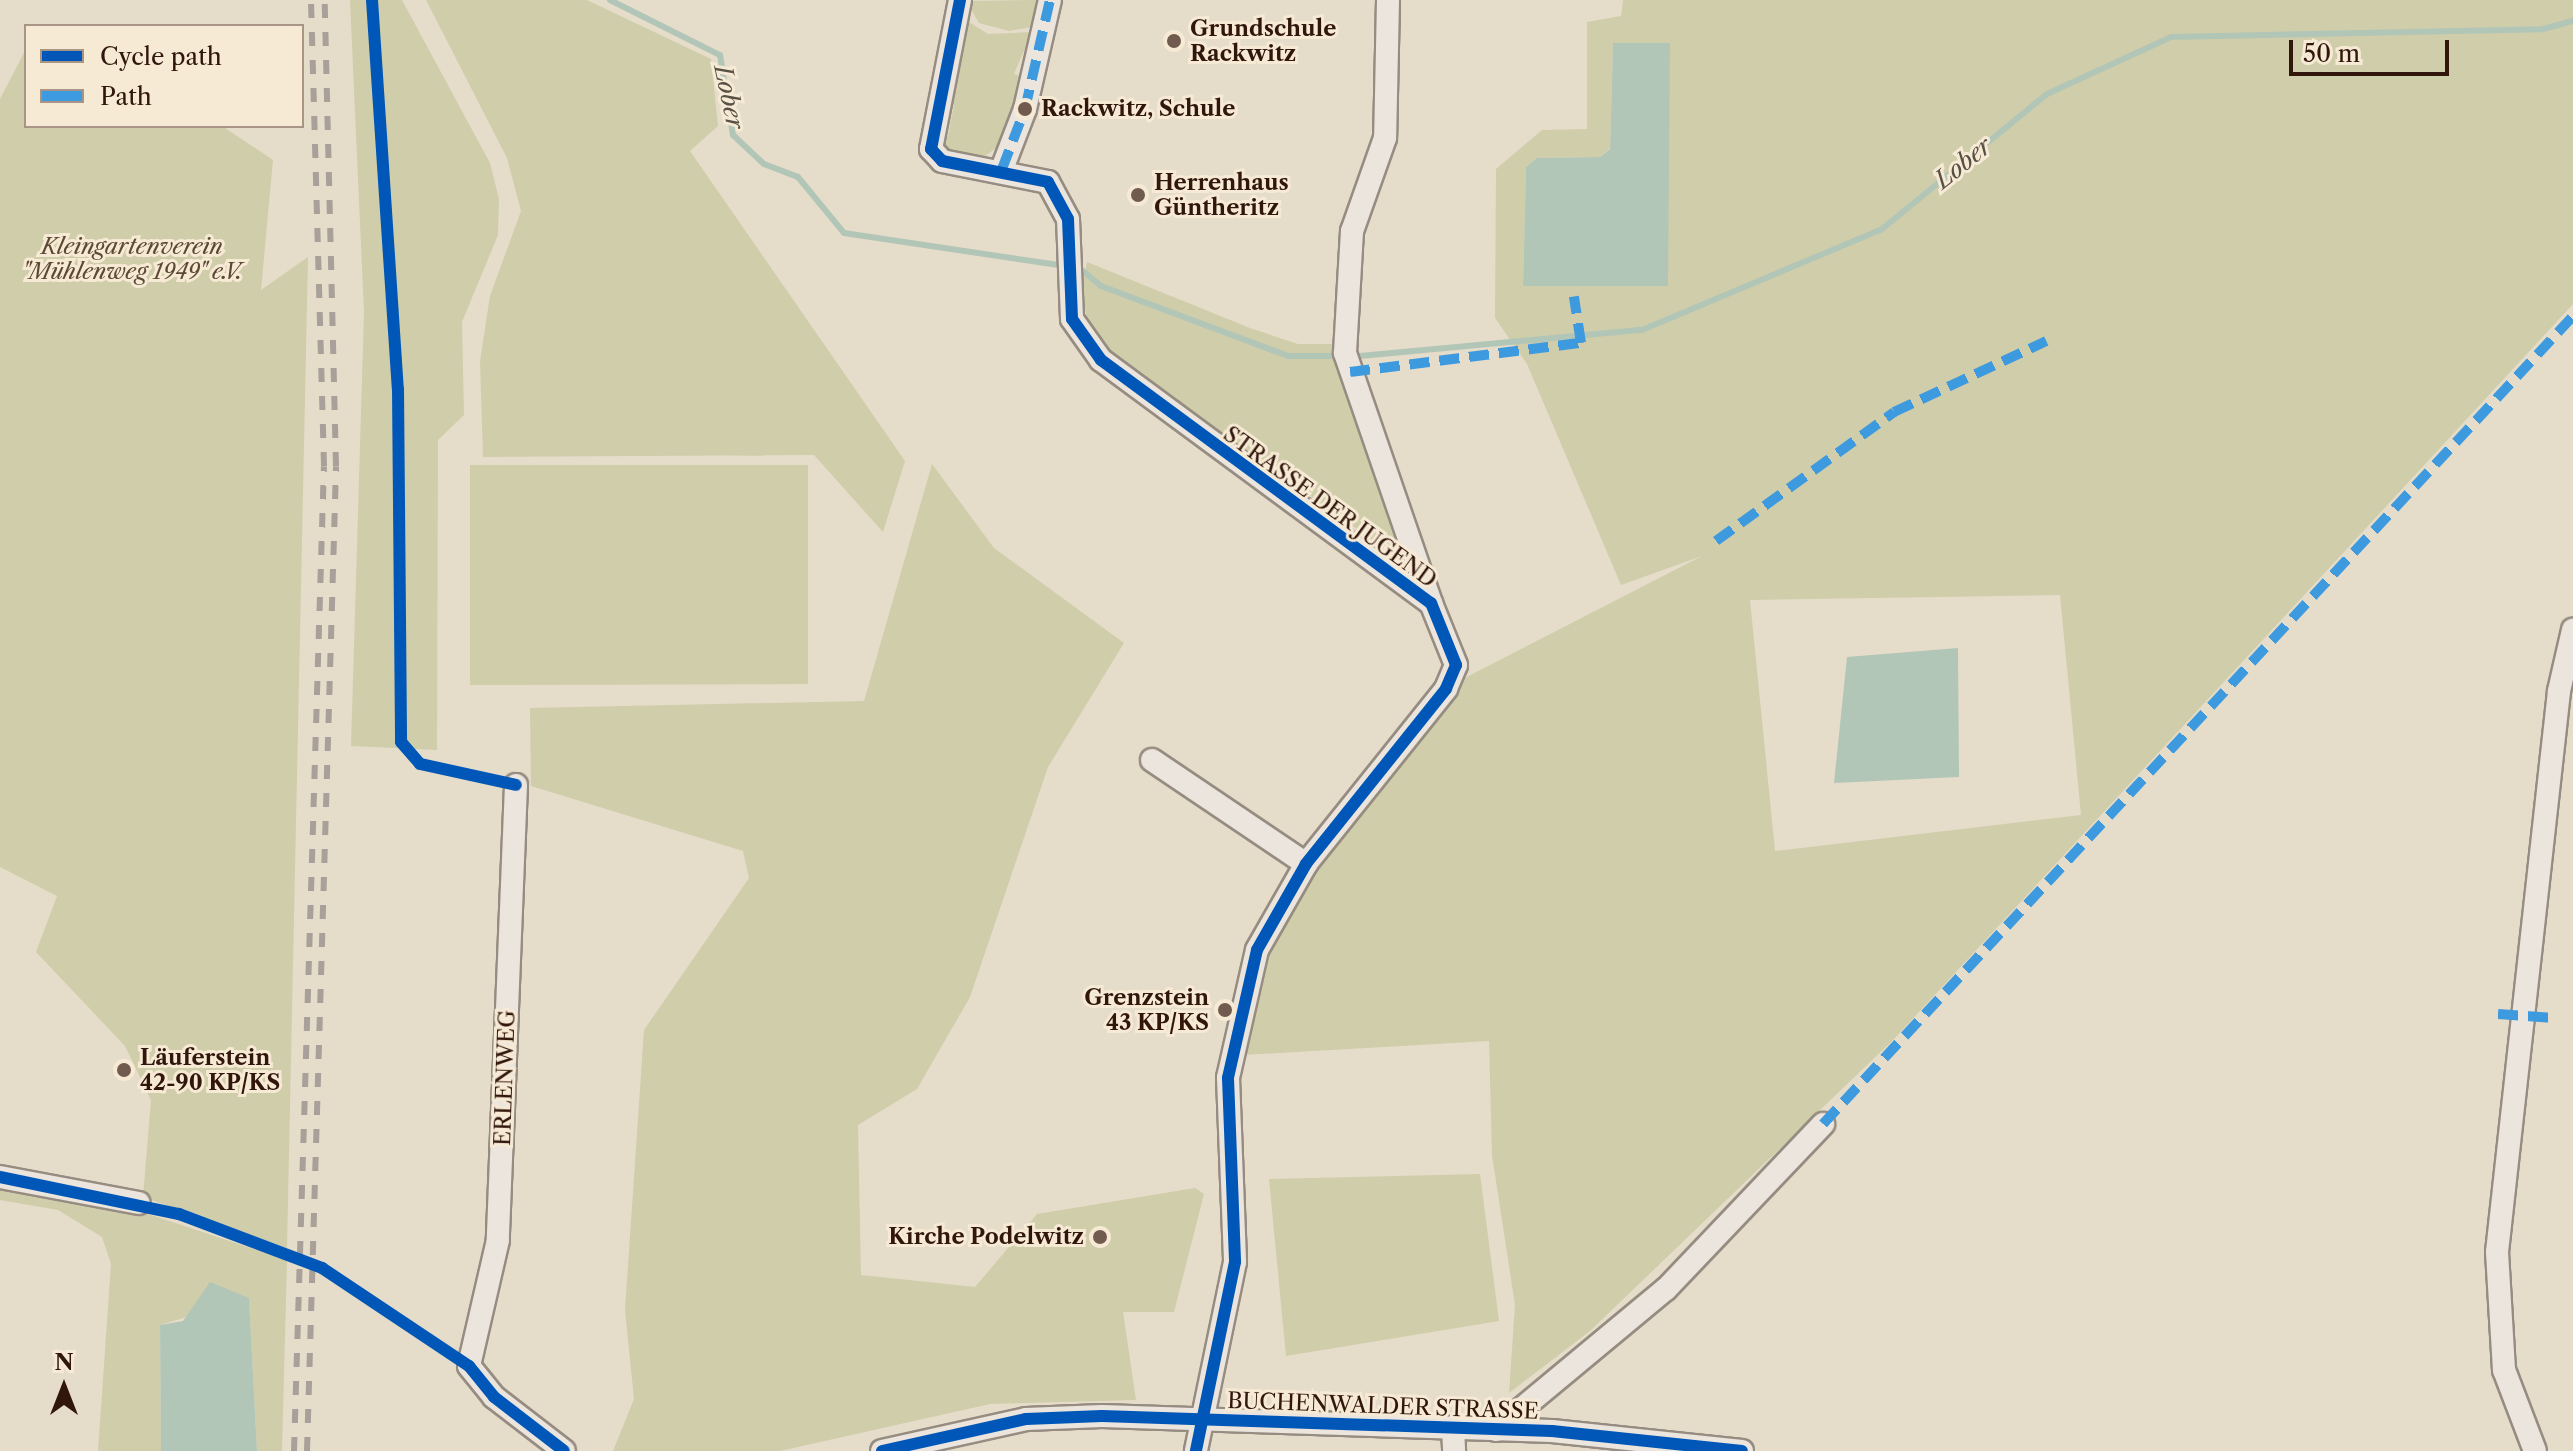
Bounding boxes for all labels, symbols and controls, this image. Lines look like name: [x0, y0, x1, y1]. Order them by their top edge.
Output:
place label: Grundschule Rackwitz: [1190, 15, 1337, 66]
legend: [24, 24, 304, 128]
scale bar: [2293, 24, 2453, 74]
marker: Grundschule Rackwitz: [1165, 32, 1183, 50]
text: 50 m: [2303, 39, 2360, 68]
text: Cycle path: [100, 42, 222, 71]
water label: Lober: [708, 62, 750, 132]
text: Path: [100, 82, 152, 111]
place label: Rackwitz, Schule: [1041, 96, 1235, 122]
marker: Rackwitz, Schule: [1016, 100, 1034, 118]
water label: Lober: [1929, 131, 1997, 195]
place label: Herrenhaus Güntheritz: [1154, 169, 1289, 220]
marker: Herrenhaus Güntheritz: [1129, 186, 1147, 204]
park label: Kleingartenverein "Mühlenweg 1949" e.V.: [21, 233, 243, 284]
street label: STRASSE DER JUGEND: [1218, 421, 1442, 593]
place label: Grenzstein 43 KP/KS: [1084, 984, 1209, 1036]
marker: Grenzstein 43 KP/KS: [1216, 1001, 1234, 1019]
street label: ERLENWEG: [489, 1010, 521, 1146]
place label: Läuferstein 42-90 KP/KS: [140, 1044, 280, 1096]
marker: Läuferstein 42-90 KP/KS: [115, 1061, 133, 1079]
place label: Kirche Podelwitz: [888, 1224, 1084, 1250]
marker: Kirche Podelwitz: [1091, 1228, 1109, 1246]
north arrow: [24, 1347, 104, 1427]
text: N: [54, 1349, 74, 1376]
street label: BUCHENWALDER STRASSE: [1226, 1387, 1540, 1425]

